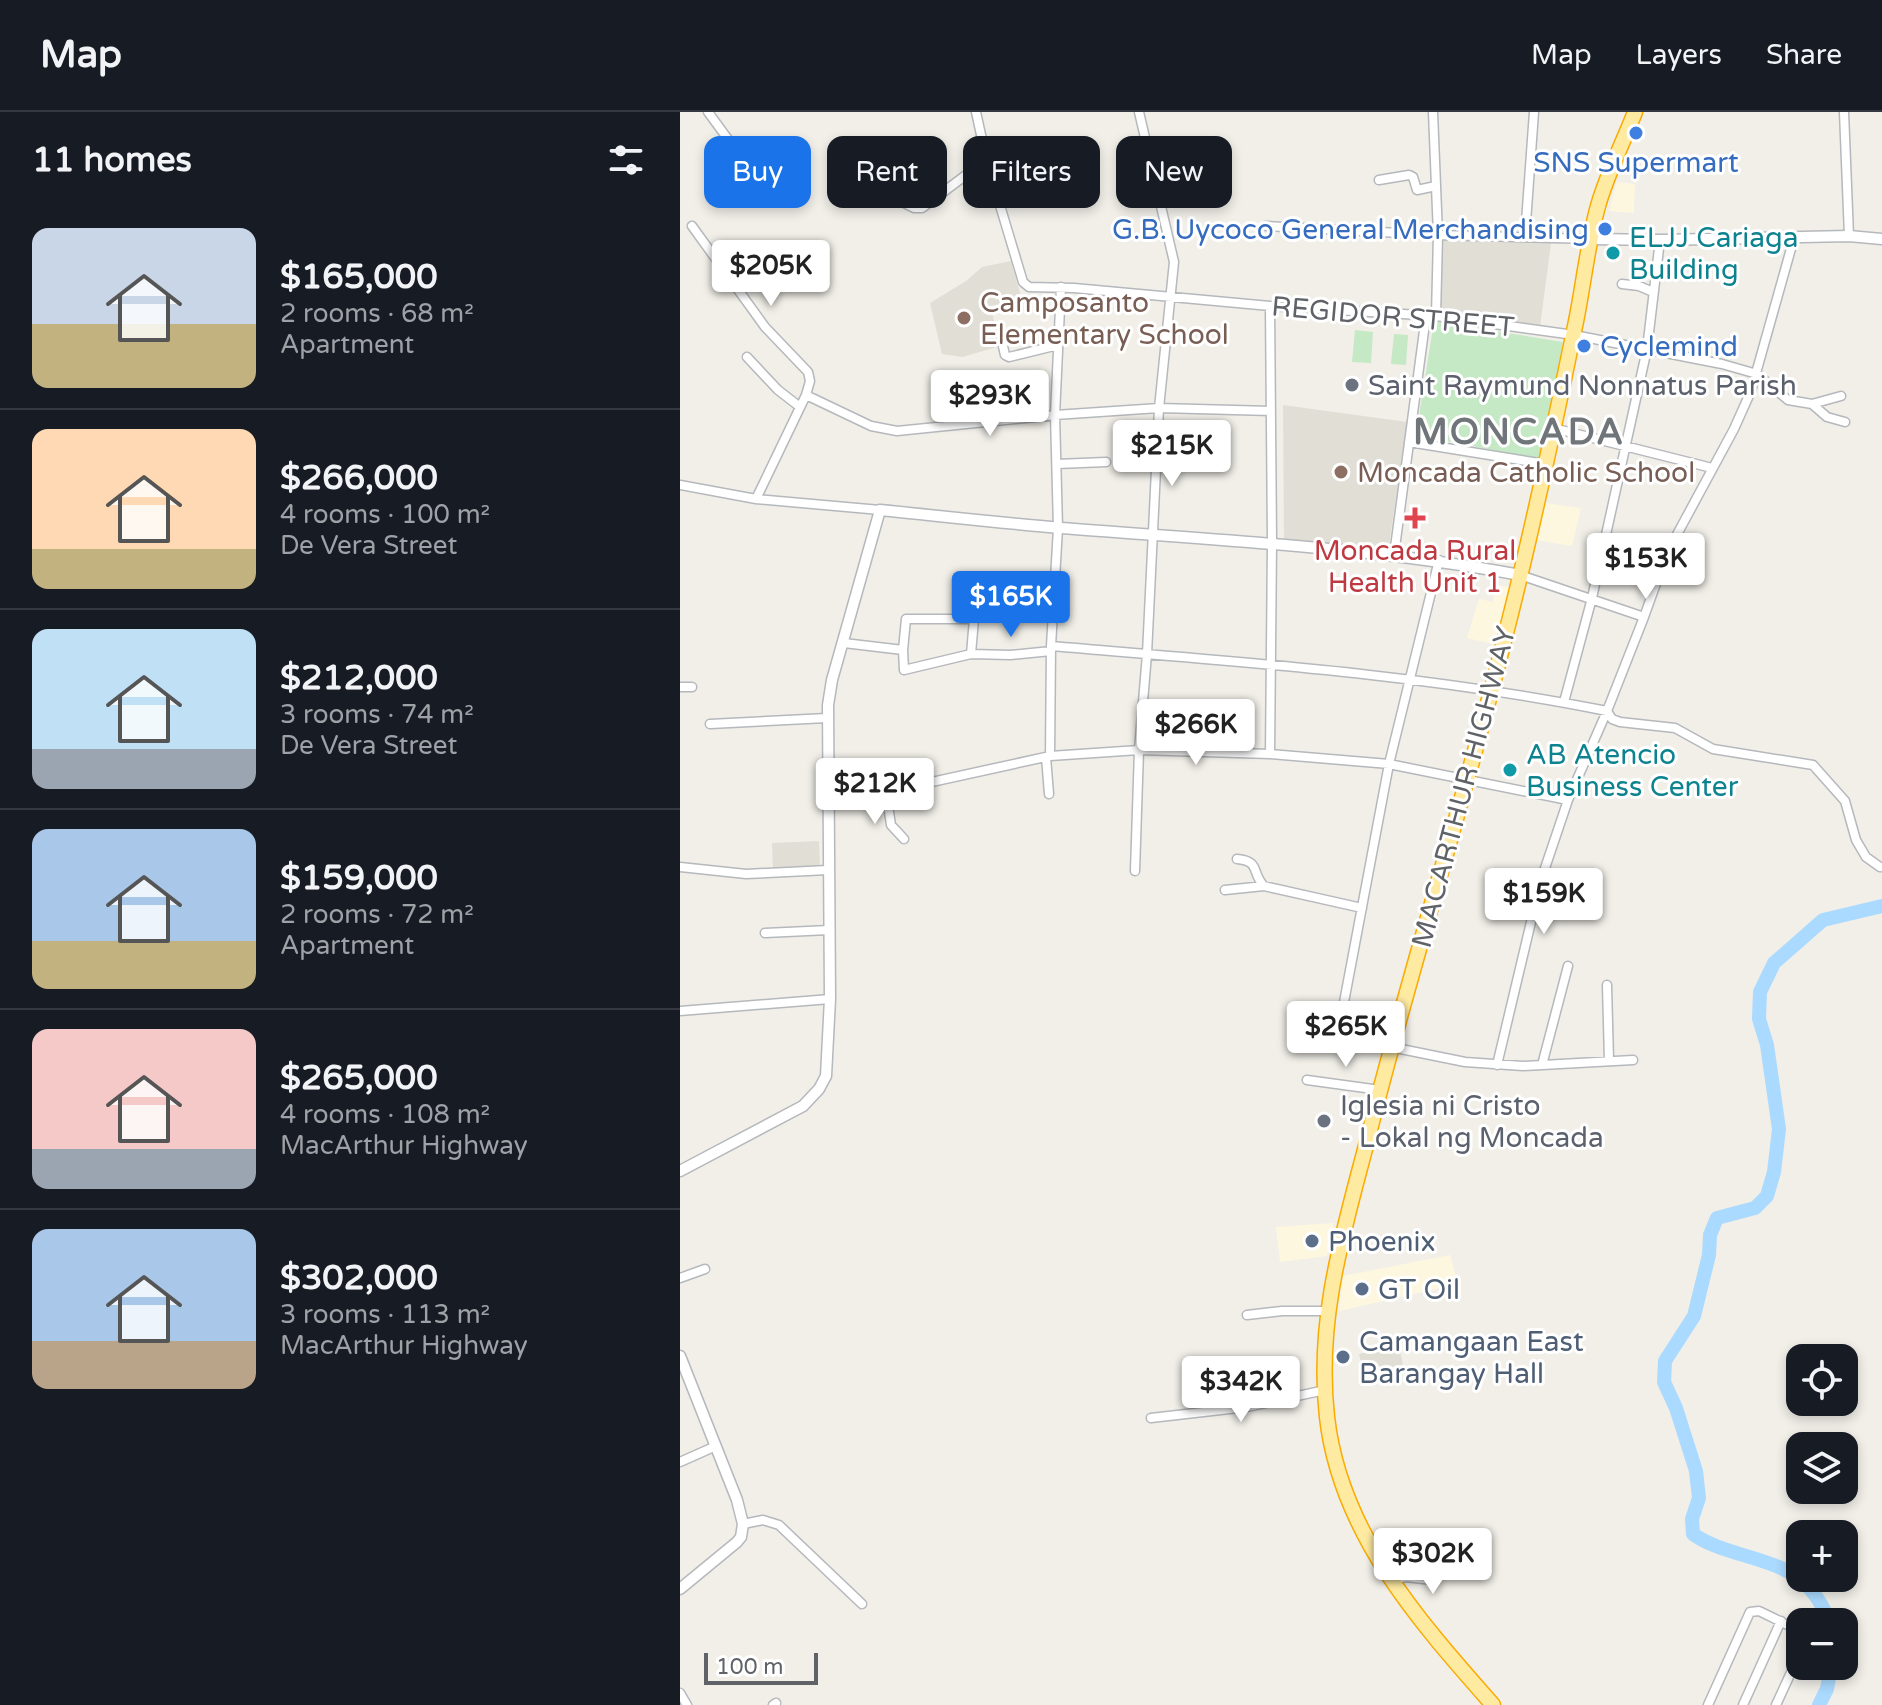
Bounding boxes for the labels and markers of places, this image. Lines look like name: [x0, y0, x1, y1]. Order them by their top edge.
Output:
marker: SNS Supermart: [1627, 124, 1645, 142]
place label: SNS Supermart: [1533, 146, 1739, 180]
place label: G.B. Uycoco General Merchandising: [1112, 213, 1589, 247]
marker: G.B. Uycoco General Merchandising: [1596, 220, 1614, 238]
place label: ELJJ Cariaga Building: [1629, 221, 1798, 287]
pin: $205K: [715, 240, 827, 308]
marker: ELJJ Cariaga Building: [1604, 244, 1622, 262]
place label: Camposanto Elementary School: [980, 286, 1229, 352]
marker: Camposanto Elementary School: [955, 309, 973, 327]
place label: Cyclemind: [1600, 330, 1738, 364]
marker: Cyclemind: [1575, 337, 1593, 355]
place label: Saint Raymund Nonnatus Parish: [1368, 369, 1797, 403]
pin: $293K: [934, 370, 1046, 438]
marker: Saint Raymund Nonnatus Parish: [1343, 376, 1361, 394]
pin: $215K: [1116, 420, 1228, 488]
place label: Moncada Catholic School: [1357, 456, 1695, 490]
marker: Moncada Catholic School: [1332, 463, 1350, 481]
marker: Moncada Rural Health Unit 1: [1404, 507, 1426, 529]
pin: $153K: [1590, 533, 1702, 601]
place label: Moncada Rural Health Unit 1: [1314, 534, 1516, 600]
pin: $165K: [955, 571, 1067, 639]
pin: $266K: [1140, 699, 1252, 767]
place label: AB Atencio Business Center: [1526, 738, 1739, 804]
pin: $212K: [819, 758, 931, 826]
marker: AB Atencio Business Center: [1501, 761, 1519, 779]
pin: $159K: [1488, 868, 1600, 936]
pin: $265K: [1290, 1001, 1402, 1069]
place label: Iglesia ni Cristo - Lokal ng Moncada: [1340, 1089, 1604, 1155]
marker: Iglesia ni Cristo - Lokal ng Moncada: [1315, 1112, 1333, 1130]
place label: Phoenix: [1328, 1225, 1436, 1259]
marker: Phoenix: [1303, 1232, 1321, 1250]
place label: GT Oil: [1378, 1273, 1460, 1307]
marker: GT Oil: [1353, 1280, 1371, 1298]
place label: Camangaan East Barangay Hall: [1359, 1325, 1584, 1391]
marker: Camangaan East Barangay Hall: [1334, 1348, 1352, 1366]
pin: $342K: [1185, 1356, 1297, 1424]
pin: $302K: [1377, 1528, 1489, 1596]

